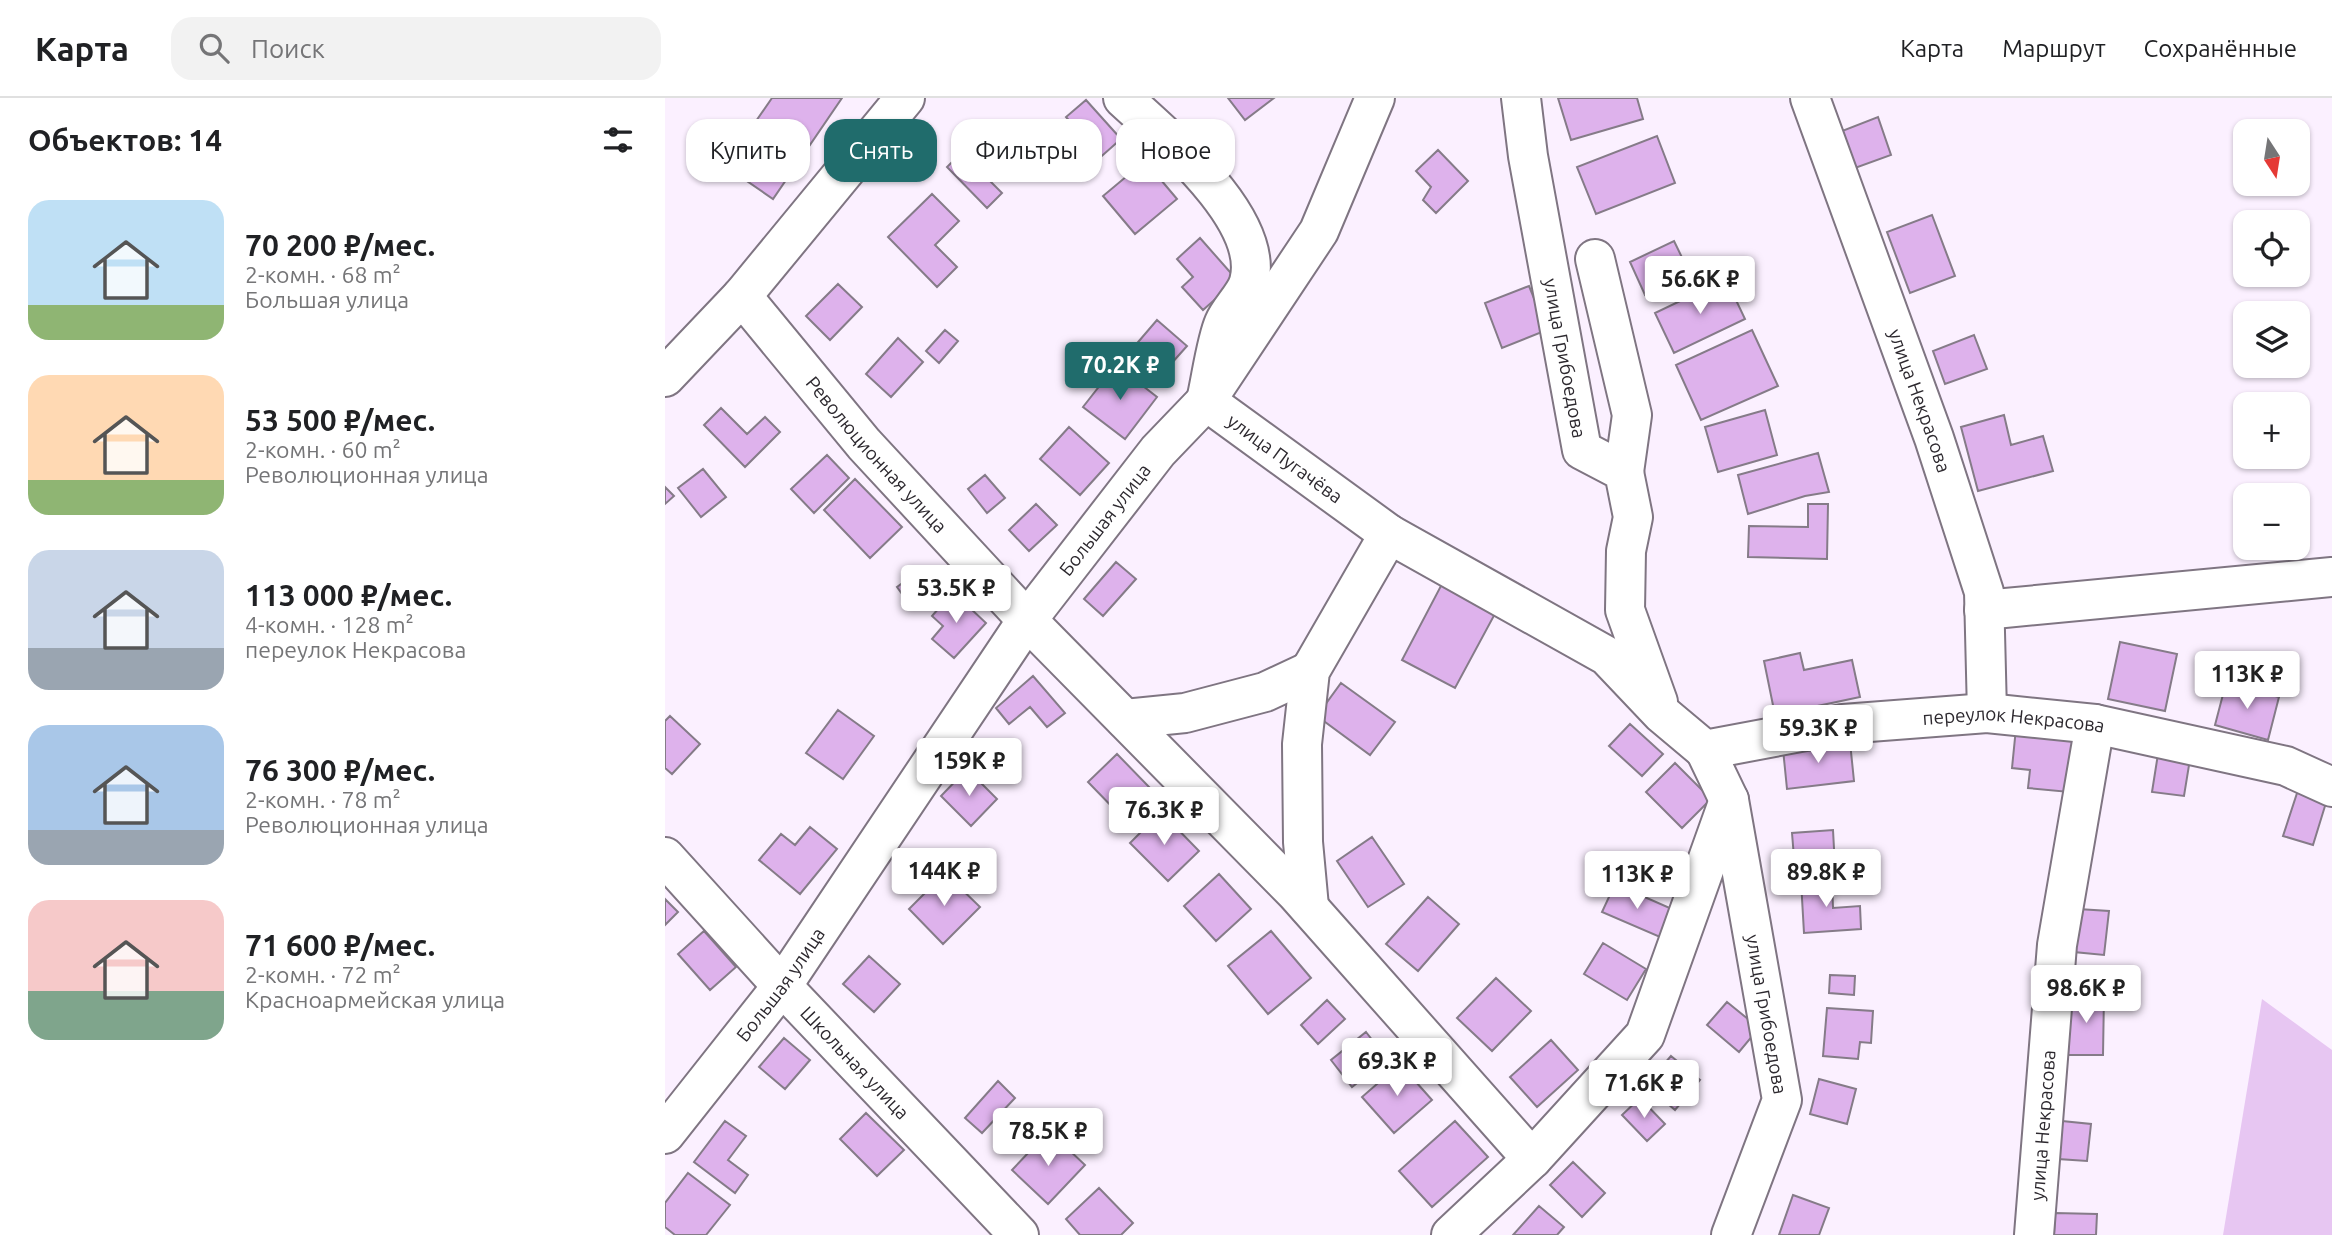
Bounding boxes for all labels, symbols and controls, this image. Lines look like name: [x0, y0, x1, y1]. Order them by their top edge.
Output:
search box: [171, 17, 661, 80]
icon: search: [195, 29, 233, 67]
text: Карта: [35, 30, 129, 67]
text: Поиск: [251, 34, 325, 63]
text: Карта: [1900, 35, 1964, 62]
text: Маршрут: [2002, 35, 2106, 62]
text: Сохранённые: [2144, 35, 2297, 62]
chip: Купить: [686, 119, 810, 182]
chip: Снять: [824, 119, 937, 182]
chip: Фильтры: [951, 119, 1102, 182]
chip: Новое: [1116, 119, 1235, 182]
north arrow: [2233, 119, 2310, 196]
map controls: [2233, 119, 2310, 560]
icon: filters: [599, 121, 637, 159]
text: Объектов: 14: [28, 123, 222, 157]
button: locate: [2233, 210, 2310, 287]
icon: home: [84, 228, 168, 312]
text: 70 200 ₽/мес.: [245, 228, 435, 262]
pin: 56.6K ₽: [1635, 256, 1765, 316]
text: 2-комн. · 68 m²: [245, 262, 401, 287]
text: 56.6K ₽: [1661, 266, 1739, 291]
street label: улица Грибоедова: [1540, 277, 1591, 440]
text: Большая улица: [245, 287, 409, 312]
button: layers: [2233, 301, 2310, 378]
street label: улица Некрасова: [1884, 326, 1955, 475]
pin: 70.2K ₽: [1055, 342, 1185, 402]
text: 70.2K ₽: [1081, 352, 1159, 377]
street label: Революционная улица: [802, 372, 951, 537]
button: +: [2233, 392, 2310, 469]
icon: home: [84, 403, 168, 487]
text: 53 500 ₽/мес.: [245, 403, 435, 437]
street label: улица Пугачёва: [1223, 409, 1347, 508]
text: 2-комн. · 60 m²: [245, 437, 401, 462]
street label: Большая улица: [1054, 459, 1155, 580]
text: Революционная улица: [245, 462, 489, 487]
button: −: [2233, 483, 2310, 560]
pin: 53.5K ₽: [891, 566, 1021, 625]
text: 53.5K ₽: [917, 575, 995, 600]
icon: home: [84, 578, 168, 662]
text: 113 000 ₽/мес.: [245, 578, 452, 612]
text: 4-комн. · 128 m²: [245, 612, 414, 637]
text: переулок Некрасова: [245, 637, 466, 662]
pin: 113K ₽: [2190, 652, 2304, 711]
text: 113K ₽: [2211, 661, 2283, 686]
street label: переулок Некрасова: [1922, 702, 2107, 737]
pin: 59.3K ₽: [1753, 706, 1883, 765]
text: 59.3K ₽: [1779, 715, 1857, 740]
pin: 159K ₽: [912, 738, 1026, 798]
text: 159K ₽: [933, 748, 1005, 773]
icon: home: [84, 753, 168, 837]
text: 76 300 ₽/мес.: [245, 753, 435, 787]
text: 2-комн. · 78 m²: [245, 787, 401, 812]
pin: 76.3K ₽: [1099, 788, 1229, 847]
text: 76.3K ₽: [1125, 797, 1203, 822]
text: Революционная улица: [245, 812, 489, 837]
pin: 144K ₽: [887, 848, 1001, 908]
pin: 89.8K ₽: [1761, 850, 1891, 909]
pin: 113K ₽: [1580, 852, 1694, 911]
text: 144K ₽: [908, 858, 980, 883]
text: 89.8K ₽: [1787, 859, 1865, 884]
text: 113K ₽: [1601, 861, 1673, 886]
street label: Большая улица: [732, 923, 829, 1046]
icon: home: [84, 928, 168, 1012]
text: 71 600 ₽/мес.: [245, 928, 435, 962]
street label: улица Грибоедова: [1742, 933, 1792, 1096]
text: 2-комн. · 72 m²: [245, 962, 401, 987]
pin: 98.6K ₽: [2021, 965, 2151, 1025]
text: 98.6K ₽: [2047, 975, 2125, 1000]
text: Красноармейская улица: [245, 987, 505, 1012]
street label: Школьная улица: [796, 1002, 914, 1124]
pin: 69.3K ₽: [1332, 1038, 1462, 1098]
text: 69.3K ₽: [1358, 1048, 1436, 1073]
street label: улица Некрасова: [2026, 1049, 2060, 1202]
pin: 71.6K ₽: [1579, 1060, 1709, 1120]
text: 71.6K ₽: [1605, 1070, 1683, 1095]
pin: 78.5K ₽: [983, 1108, 1113, 1168]
text: 78.5K ₽: [1009, 1118, 1087, 1143]

